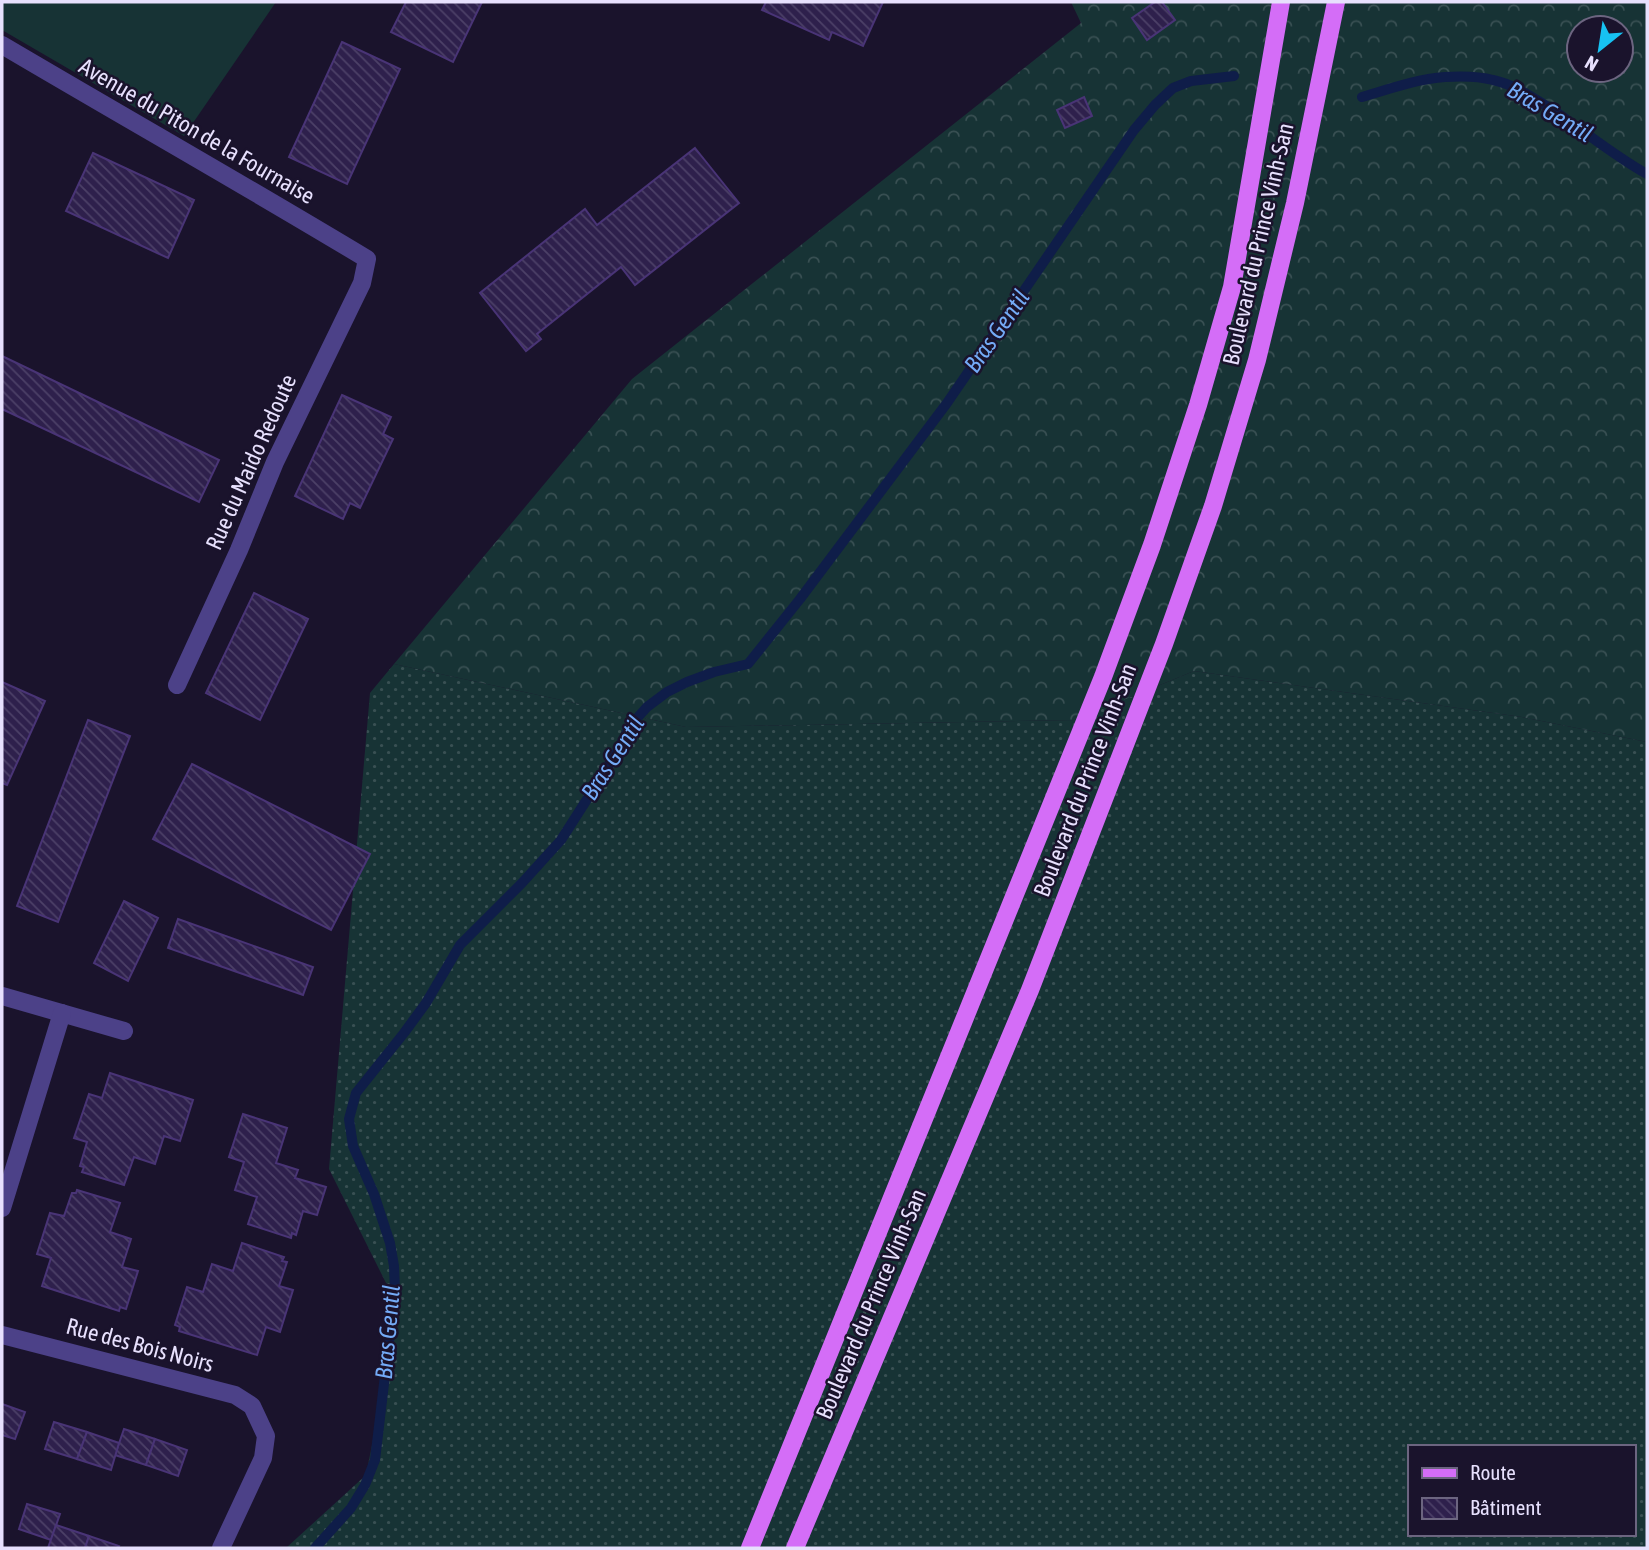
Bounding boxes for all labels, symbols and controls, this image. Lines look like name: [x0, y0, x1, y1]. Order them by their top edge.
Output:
north arrow: [1565, 14, 1635, 84]
text: N: [1581, 51, 1602, 76]
street label: Avenue du Piton de la Fournaise: [75, 53, 319, 209]
water label: Bras Gentil: [1503, 76, 1598, 148]
street label: Boulevard du Prince Vinh-San: [1217, 120, 1299, 368]
water label: Bras Gentil: [958, 284, 1035, 377]
street label: Rue du Maido Redoute: [201, 370, 301, 554]
street label: Boulevard du Prince Vinh-San: [1029, 660, 1141, 900]
water label: Bras Gentil: [575, 711, 650, 805]
street label: Boulevard du Prince Vinh-San: [811, 1185, 931, 1423]
water label: Bras Gentil: [370, 1284, 405, 1380]
street label: Rue des Bois Noirs: [63, 1313, 217, 1377]
legend: [1408, 1445, 1635, 1536]
text: Route: [1470, 1460, 1516, 1484]
text: Bâtiment: [1470, 1495, 1541, 1519]

